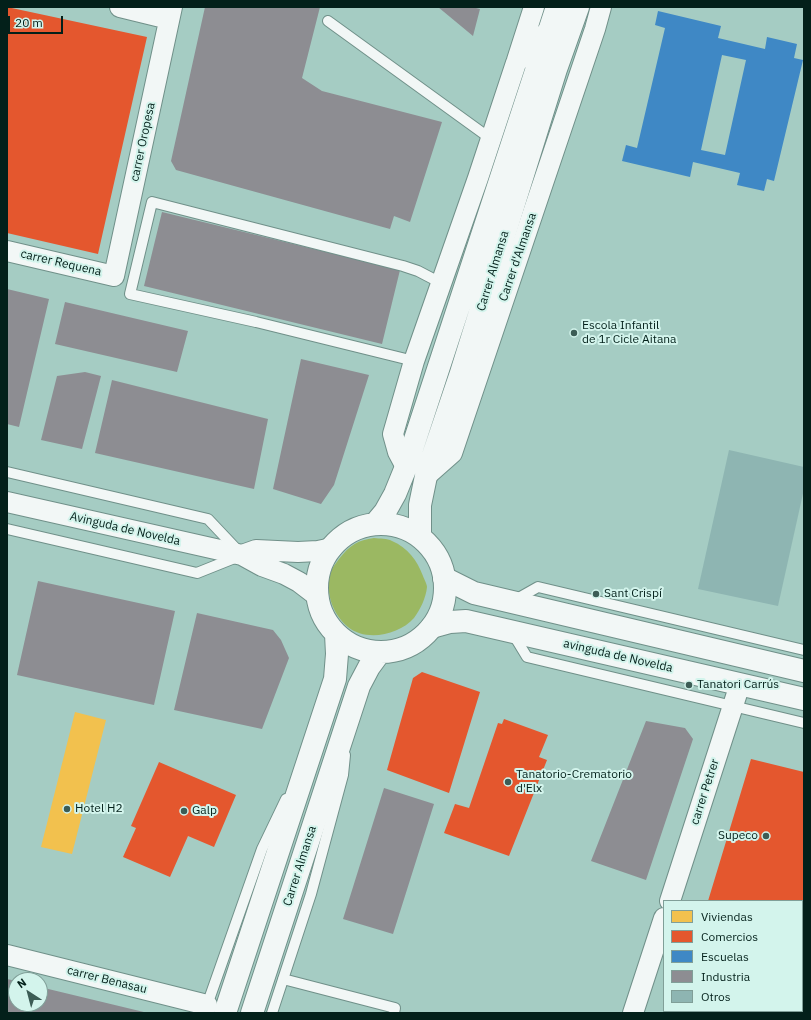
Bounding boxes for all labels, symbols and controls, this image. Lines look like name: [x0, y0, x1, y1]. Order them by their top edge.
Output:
scale bar: [10, 8, 65, 34]
text: 20 m: [15, 15, 43, 30]
street label: carrer Oropesa: [128, 101, 158, 183]
street label: Carrer d'Almansa: [496, 211, 540, 303]
street label: Carrer Almansa: [474, 229, 512, 313]
street label: carrer Requena: [19, 247, 103, 279]
place label: Escola Infantil de 1r Cicle Aitana: [582, 319, 677, 347]
marker: Escola Infantil de 1r Cicle Aitana: [569, 328, 579, 338]
street label: Avinguda de Novelda: [68, 509, 182, 549]
place label: Sant Crispí: [604, 587, 662, 601]
marker: Sant Crispí: [591, 589, 601, 599]
street label: avinguda de Novelda: [562, 636, 674, 676]
place label: Tanatori Carrús: [697, 678, 779, 692]
marker: Tanatori Carrús: [684, 680, 694, 690]
street label: carrer Petrer: [688, 757, 722, 827]
place label: Tanatorio-Crematorio d'Elx: [516, 768, 632, 796]
marker: Tanatorio-Crematorio d'Elx: [503, 777, 513, 787]
place label: Hotel H2: [75, 802, 123, 816]
marker: Hotel H2: [62, 804, 72, 814]
place label: Galp: [192, 804, 217, 818]
marker: Galp: [179, 806, 189, 816]
street label: Carrer Almansa: [280, 824, 320, 908]
place label: Supeco: [718, 829, 758, 843]
marker: Supeco: [761, 831, 771, 841]
legend: [663, 900, 803, 1012]
text: Viviendas: [701, 909, 753, 924]
text: Comercios: [701, 929, 758, 944]
text: Escuelas: [701, 949, 749, 964]
street label: carrer Benasau: [66, 963, 148, 997]
text: Industria: [701, 969, 750, 984]
north arrow: [8, 972, 48, 1012]
text: N: [14, 975, 29, 991]
text: Otros: [701, 989, 731, 1004]

